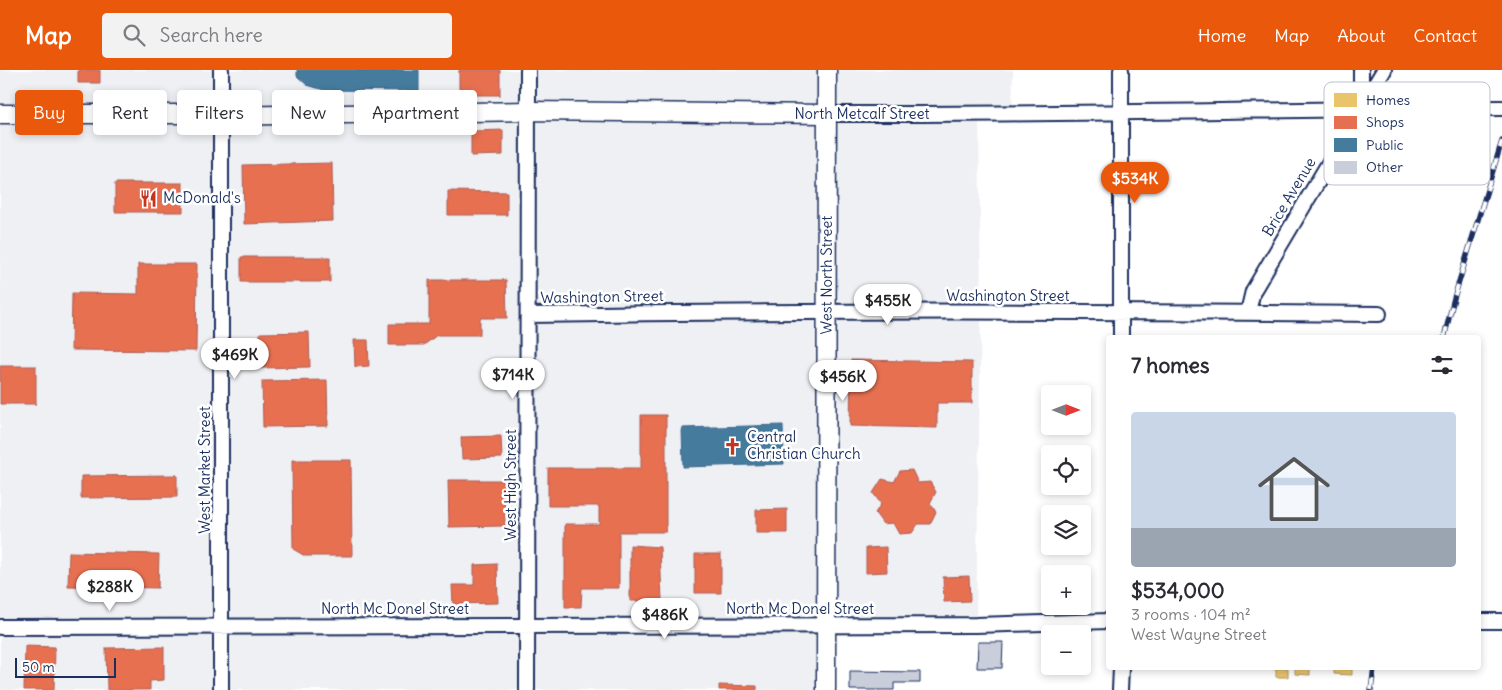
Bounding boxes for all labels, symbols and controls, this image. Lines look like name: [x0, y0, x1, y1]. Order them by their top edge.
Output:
search box: [102, 13, 452, 58]
text: Map: [25, 20, 72, 50]
icon: search: [120, 21, 148, 49]
text: Search here: [160, 23, 263, 47]
text: Home: [1198, 24, 1246, 47]
text: Map: [1274, 24, 1309, 47]
text: About: [1337, 24, 1385, 47]
text: Contact: [1413, 24, 1477, 47]
legend: [1324, 82, 1490, 185]
chip: Buy: [15, 90, 83, 135]
chip: Rent: [93, 90, 167, 135]
chip: Filters: [177, 90, 262, 135]
chip: New: [272, 90, 344, 135]
chip: Apartment: [354, 90, 477, 135]
text: Homes: [1366, 91, 1410, 109]
street label: North Metcalf Street: [794, 104, 930, 123]
text: Shops: [1366, 113, 1404, 131]
text: Public: [1366, 136, 1404, 154]
street label: Brice Avenue: [1258, 154, 1320, 240]
text: Other: [1366, 158, 1403, 176]
pin: $534K: [1100, 162, 1170, 204]
text: $534K: [1112, 168, 1158, 188]
restaurant icon: McDonald's: [139, 188, 159, 208]
place label: McDonald's: [163, 188, 241, 207]
street label: West North Street: [817, 216, 836, 334]
pin: $455K: [853, 284, 923, 326]
street label: Washington Street: [540, 286, 664, 307]
street label: Washington Street: [946, 286, 1070, 305]
text: $455K: [865, 290, 911, 310]
pin: $469K: [200, 338, 270, 380]
text: $469K: [212, 344, 258, 364]
icon: filters: [1428, 351, 1456, 379]
text: 7 homes: [1131, 352, 1210, 379]
pin: $714K: [478, 358, 548, 400]
pin: $456K: [808, 360, 878, 402]
text: $714K: [492, 364, 534, 384]
text: $456K: [820, 366, 866, 386]
north arrow: [1041, 385, 1091, 435]
map controls: [1041, 385, 1091, 675]
street label: West Market Street: [195, 406, 214, 534]
place label: Central Christian Church: [747, 427, 861, 463]
street label: West High Street: [501, 429, 520, 541]
church icon: Central Christian Church: [723, 436, 743, 456]
icon: home: [1249, 444, 1339, 534]
button: locate: [1041, 445, 1091, 495]
button: layers: [1041, 505, 1091, 555]
button: +: [1041, 565, 1091, 615]
pin: $288K: [75, 570, 145, 612]
text: $288K: [87, 576, 133, 596]
text: $534,000: [1131, 577, 1225, 604]
pin: $486K: [630, 598, 700, 640]
street label: North Mc Donel Street: [321, 599, 469, 618]
street label: North Mc Donel Street: [726, 599, 874, 618]
text: $486K: [642, 604, 688, 624]
text: 3 rooms · 104 m²: [1131, 604, 1251, 624]
text: West Wayne Street: [1131, 624, 1267, 644]
button: −: [1041, 625, 1091, 675]
scale bar: [15, 655, 116, 678]
text: 50 m: [22, 658, 55, 676]

